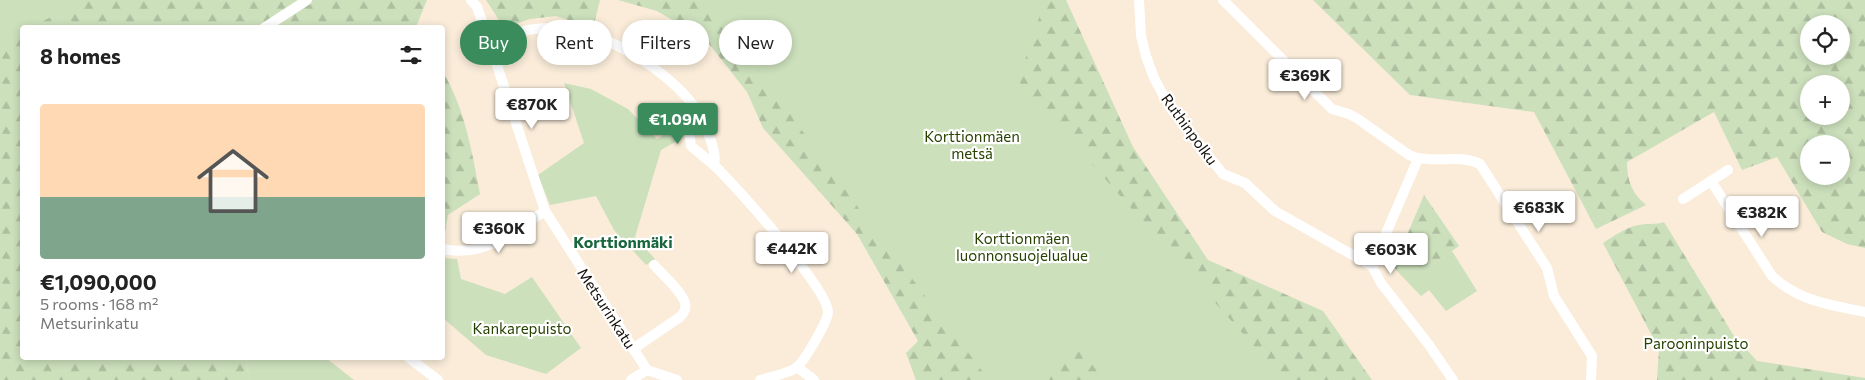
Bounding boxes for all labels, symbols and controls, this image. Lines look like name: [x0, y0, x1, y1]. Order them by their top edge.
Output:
map controls: [1800, 15, 1850, 185]
button: locate: [1800, 15, 1850, 65]
chip: Buy: [460, 20, 527, 65]
chip: Rent: [537, 20, 612, 65]
chip: Filters: [622, 20, 709, 65]
chip: New: [719, 20, 792, 65]
icon: filters: [397, 41, 425, 69]
text: 8 homes: [40, 43, 121, 68]
pin: €369K: [1270, 58, 1340, 101]
text: €369K: [1279, 65, 1331, 84]
button: +: [1800, 75, 1850, 125]
pin: €870K: [497, 88, 567, 130]
street label: Ruthinpolku: [1158, 90, 1222, 168]
text: €870K: [506, 94, 558, 113]
pin: €1.09M: [637, 102, 719, 145]
text: €1.09M: [649, 109, 707, 128]
park label: Korttionmäen metsä: [924, 127, 1020, 162]
button: −: [1800, 135, 1850, 185]
icon: home: [188, 136, 278, 226]
pin: €683K: [1504, 190, 1574, 233]
pin: €382K: [1727, 196, 1797, 238]
text: €683K: [1513, 197, 1565, 216]
text: €382K: [1737, 202, 1787, 221]
pin: €360K: [464, 212, 534, 254]
text: €360K: [473, 218, 525, 237]
park label: Korttionmäen luonnonsuojelualue: [956, 229, 1088, 264]
district label: Korttionmäki: [573, 232, 673, 251]
pin: €442K: [757, 232, 827, 274]
pin: €603K: [1356, 232, 1426, 275]
text: €442K: [766, 238, 818, 257]
text: €603K: [1365, 239, 1417, 258]
street label: Metsurinkatu: [574, 264, 640, 352]
text: €1,090,000: [40, 269, 157, 294]
text: 5 rooms · 168 m²: [40, 294, 158, 313]
text: Metsurinkatu: [40, 313, 139, 332]
park label: Kankarepuisto: [472, 319, 572, 337]
park label: Parooninpuisto: [1644, 334, 1748, 352]

